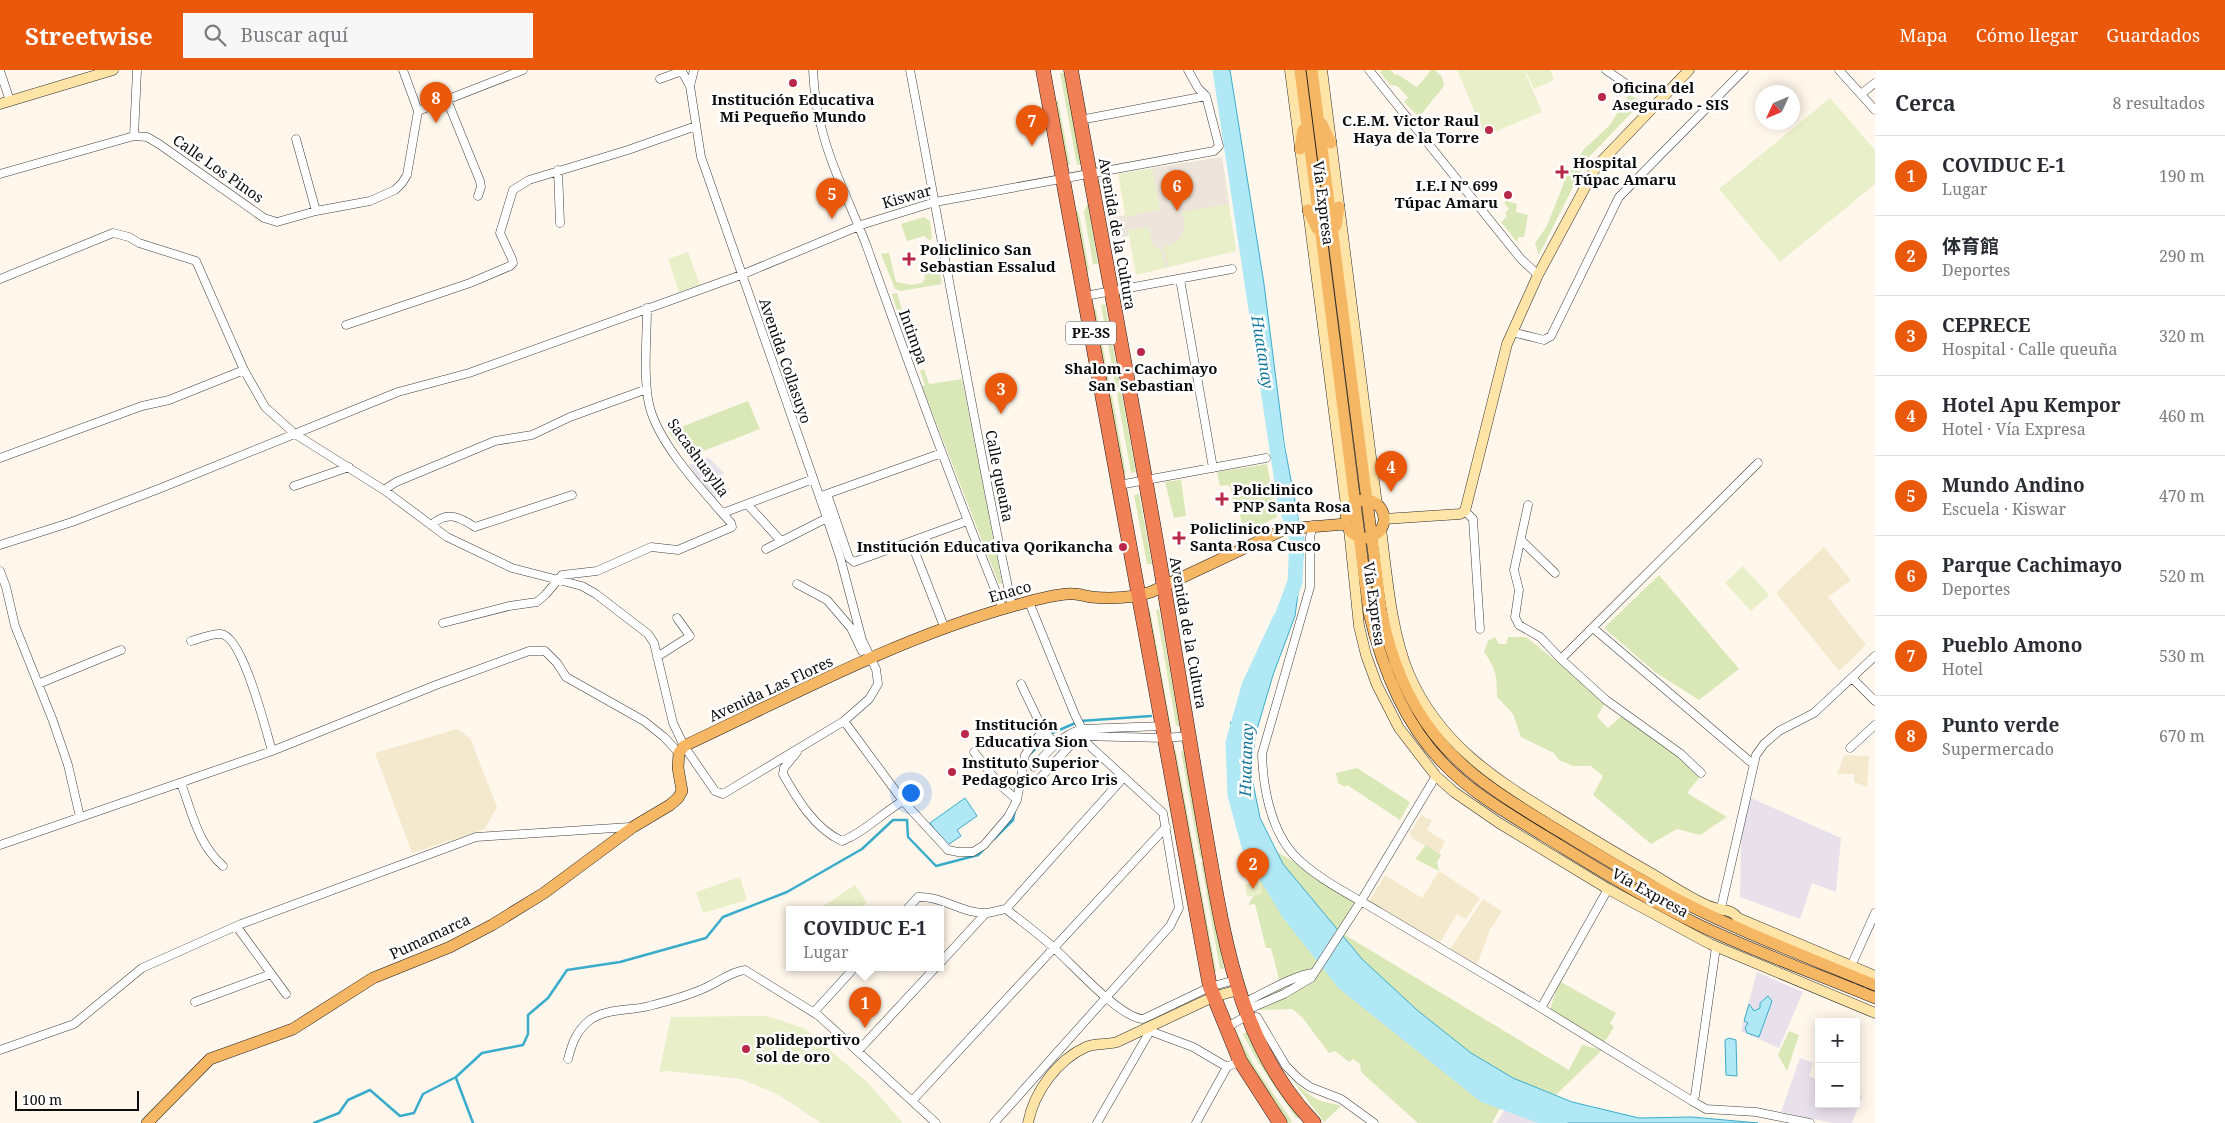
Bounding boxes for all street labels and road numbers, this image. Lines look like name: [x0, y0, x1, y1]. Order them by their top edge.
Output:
street label: Calle Los Pinos: [169, 129, 268, 207]
street label: Avenida de la Cultura: [1095, 156, 1141, 311]
street label: Vía Expresa: [1309, 160, 1339, 246]
street label: Kiswar: [880, 179, 934, 213]
street label: Avenida Collasuyo: [755, 295, 817, 426]
street label: Intimpa: [895, 306, 933, 367]
road number: PE-3S: [1066, 322, 1116, 344]
street label: Sacashuaylla: [663, 414, 734, 501]
street label: Calle queuña: [981, 428, 1019, 524]
street label: Avenida de la Cultura: [1166, 555, 1212, 710]
street label: Vía Expresa: [1359, 560, 1391, 647]
street label: Enaco: [986, 575, 1033, 607]
street label: Avenida Las Flores: [705, 650, 836, 726]
street label: Vía Expresa: [1609, 863, 1692, 921]
street label: Pumamarca: [386, 909, 473, 963]

